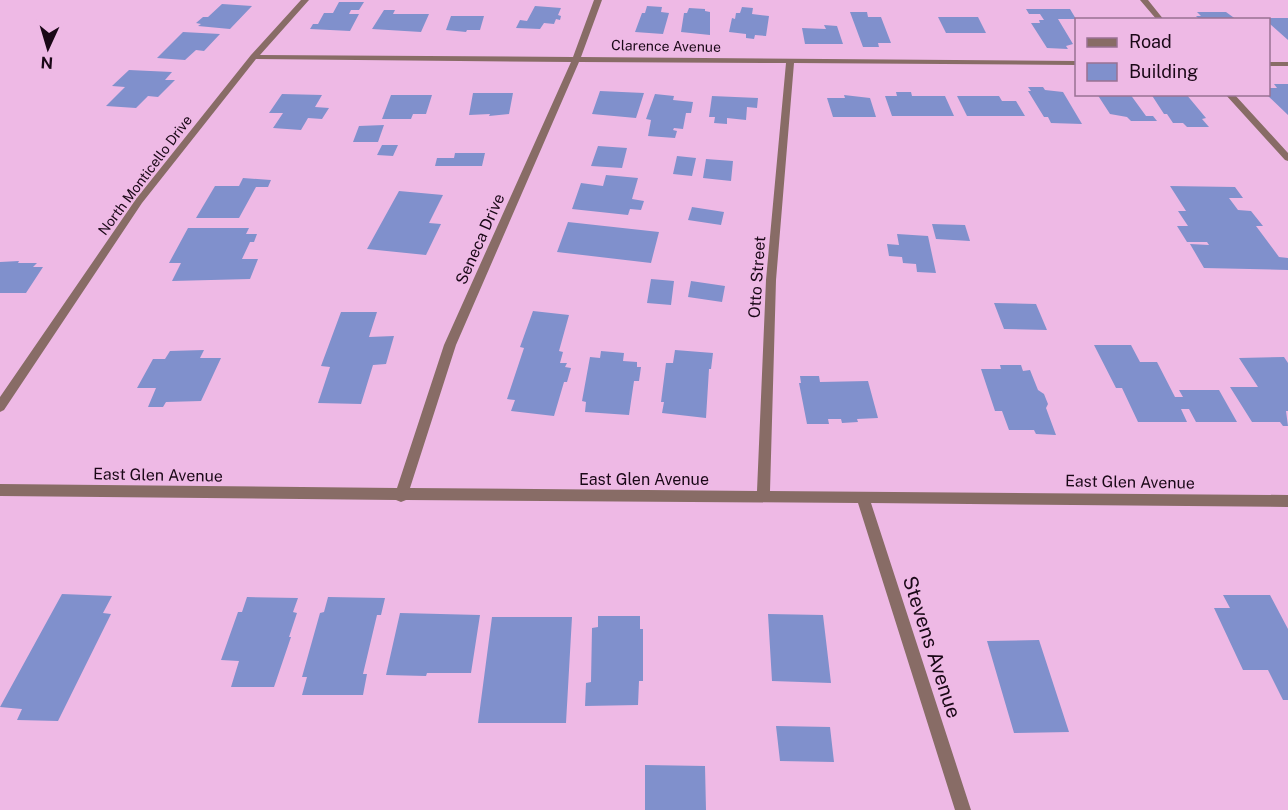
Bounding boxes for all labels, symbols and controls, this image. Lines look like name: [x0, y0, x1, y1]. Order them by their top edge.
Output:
north arrow: [18, 18, 78, 78]
legend: [1075, 18, 1270, 96]
text: Road: [1129, 31, 1172, 52]
street label: Clarence Avenue: [611, 37, 721, 55]
text: N: [40, 53, 54, 72]
text: Building: [1129, 61, 1198, 82]
street label: North Monticello Drive: [95, 112, 195, 238]
street label: Seneca Drive: [451, 191, 509, 287]
street label: Otto Street: [745, 235, 769, 319]
street label: East Glen Avenue: [93, 464, 223, 486]
street label: East Glen Avenue: [579, 470, 709, 489]
street label: East Glen Avenue: [1065, 471, 1195, 493]
street label: Stevens Avenue: [898, 573, 966, 721]

